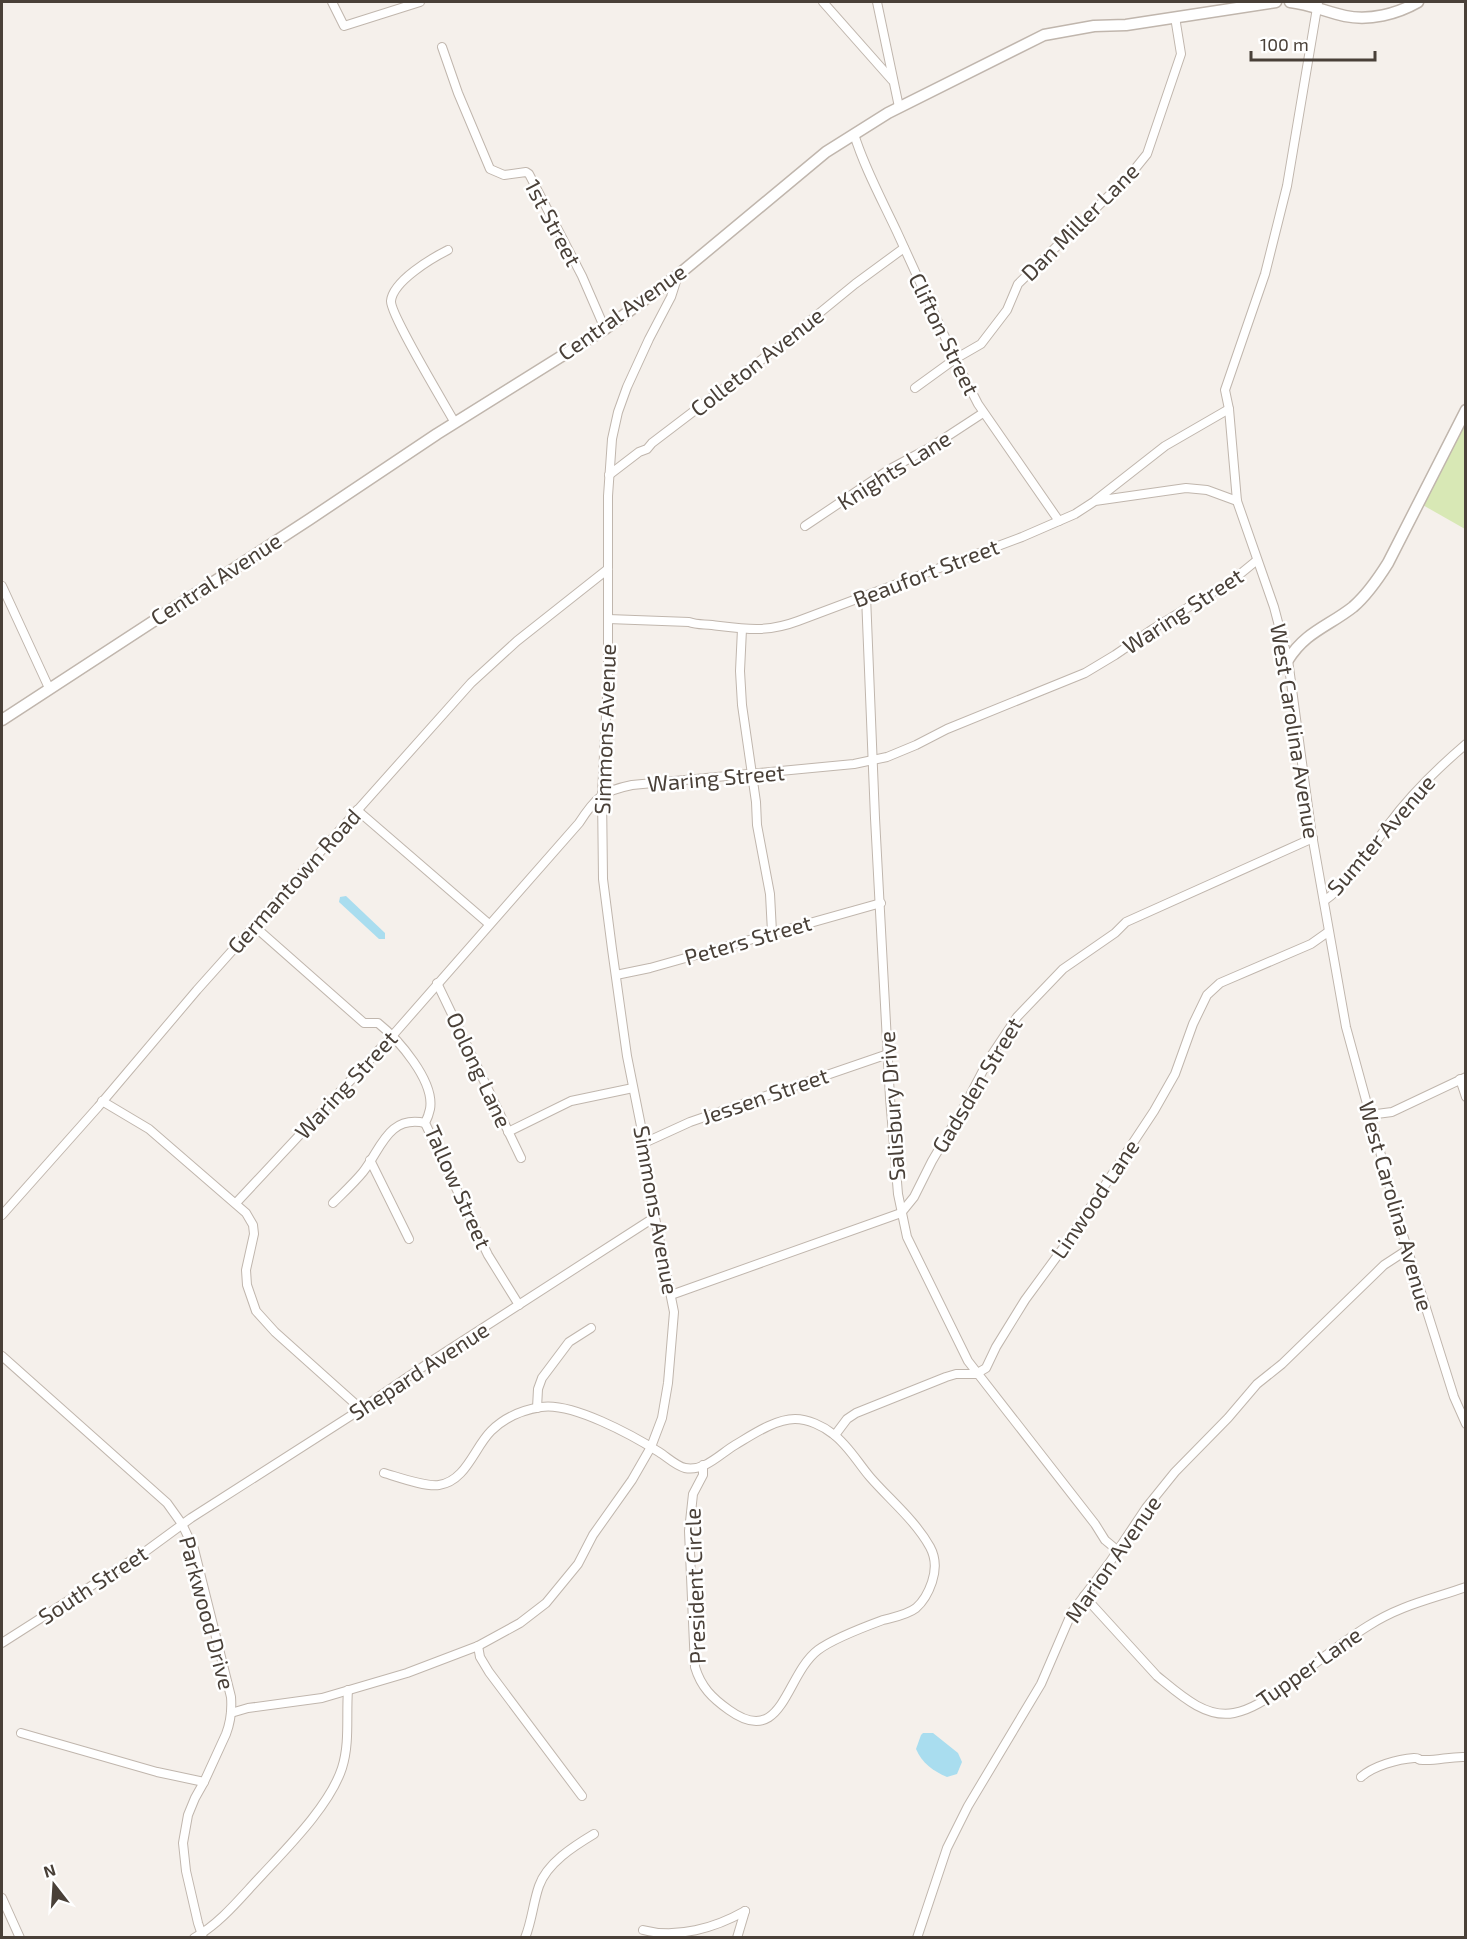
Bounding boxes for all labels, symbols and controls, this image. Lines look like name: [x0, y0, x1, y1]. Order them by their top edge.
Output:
scale bar: [1251, 24, 1376, 62]
text: 100 m: [1260, 33, 1309, 55]
street label: Dan Miller Lane: [1015, 157, 1143, 285]
street label: 1st Street: [520, 175, 588, 270]
street label: Central Avenue: [552, 257, 691, 365]
street label: Clifton Street: [904, 268, 986, 399]
street label: Colleton Avenue: [685, 301, 828, 421]
street label: Knights Lane: [832, 424, 955, 514]
street label: Central Avenue: [145, 526, 286, 630]
street label: Beaufort Street: [849, 532, 1002, 612]
street label: Waring Street: [1117, 562, 1247, 659]
street label: West Carolina Avenue: [1266, 621, 1326, 840]
street label: Simmons Avenue: [588, 643, 620, 815]
street label: Waring Street: [646, 758, 786, 796]
street label: Sumter Avenue: [1321, 769, 1440, 900]
street label: Germantown Road: [221, 803, 365, 958]
street label: Peters Street: [681, 909, 814, 970]
street label: Oolong Lane: [442, 1008, 518, 1131]
street label: Gadsden Street: [926, 1012, 1027, 1157]
street label: Waring Street: [289, 1025, 402, 1144]
street label: Salisbury Drive: [873, 1030, 909, 1182]
street label: Jessen Street: [698, 1061, 831, 1129]
street label: West Carolina Avenue: [1355, 1098, 1439, 1314]
street label: Tallow Street: [420, 1121, 498, 1252]
street label: Simmons Avenue: [629, 1123, 685, 1296]
street label: Linwood Lane: [1045, 1134, 1144, 1263]
street label: Shepard Avenue: [344, 1315, 493, 1425]
street label: Marion Avenue: [1059, 1490, 1166, 1627]
street label: President Circle: [678, 1508, 710, 1664]
street label: Parkwood Drive: [175, 1533, 241, 1692]
street label: South Street: [33, 1539, 152, 1629]
street label: Tupper Lane: [1251, 1621, 1366, 1712]
north arrow: [24, 1855, 84, 1915]
text: N: [41, 1859, 58, 1881]

